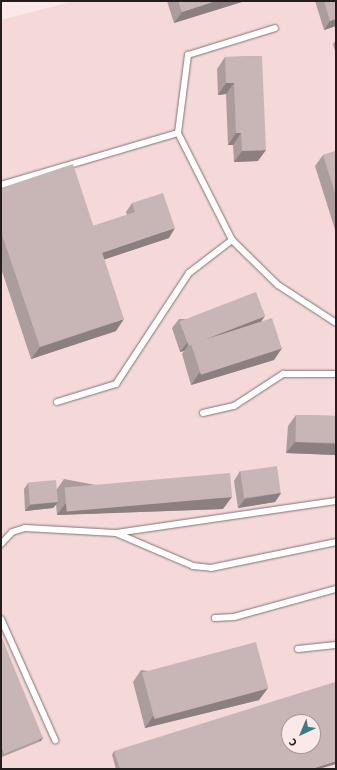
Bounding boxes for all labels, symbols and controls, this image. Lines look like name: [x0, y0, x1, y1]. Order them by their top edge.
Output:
north arrow: [281, 714, 321, 754]
text: С: [285, 735, 301, 750]

